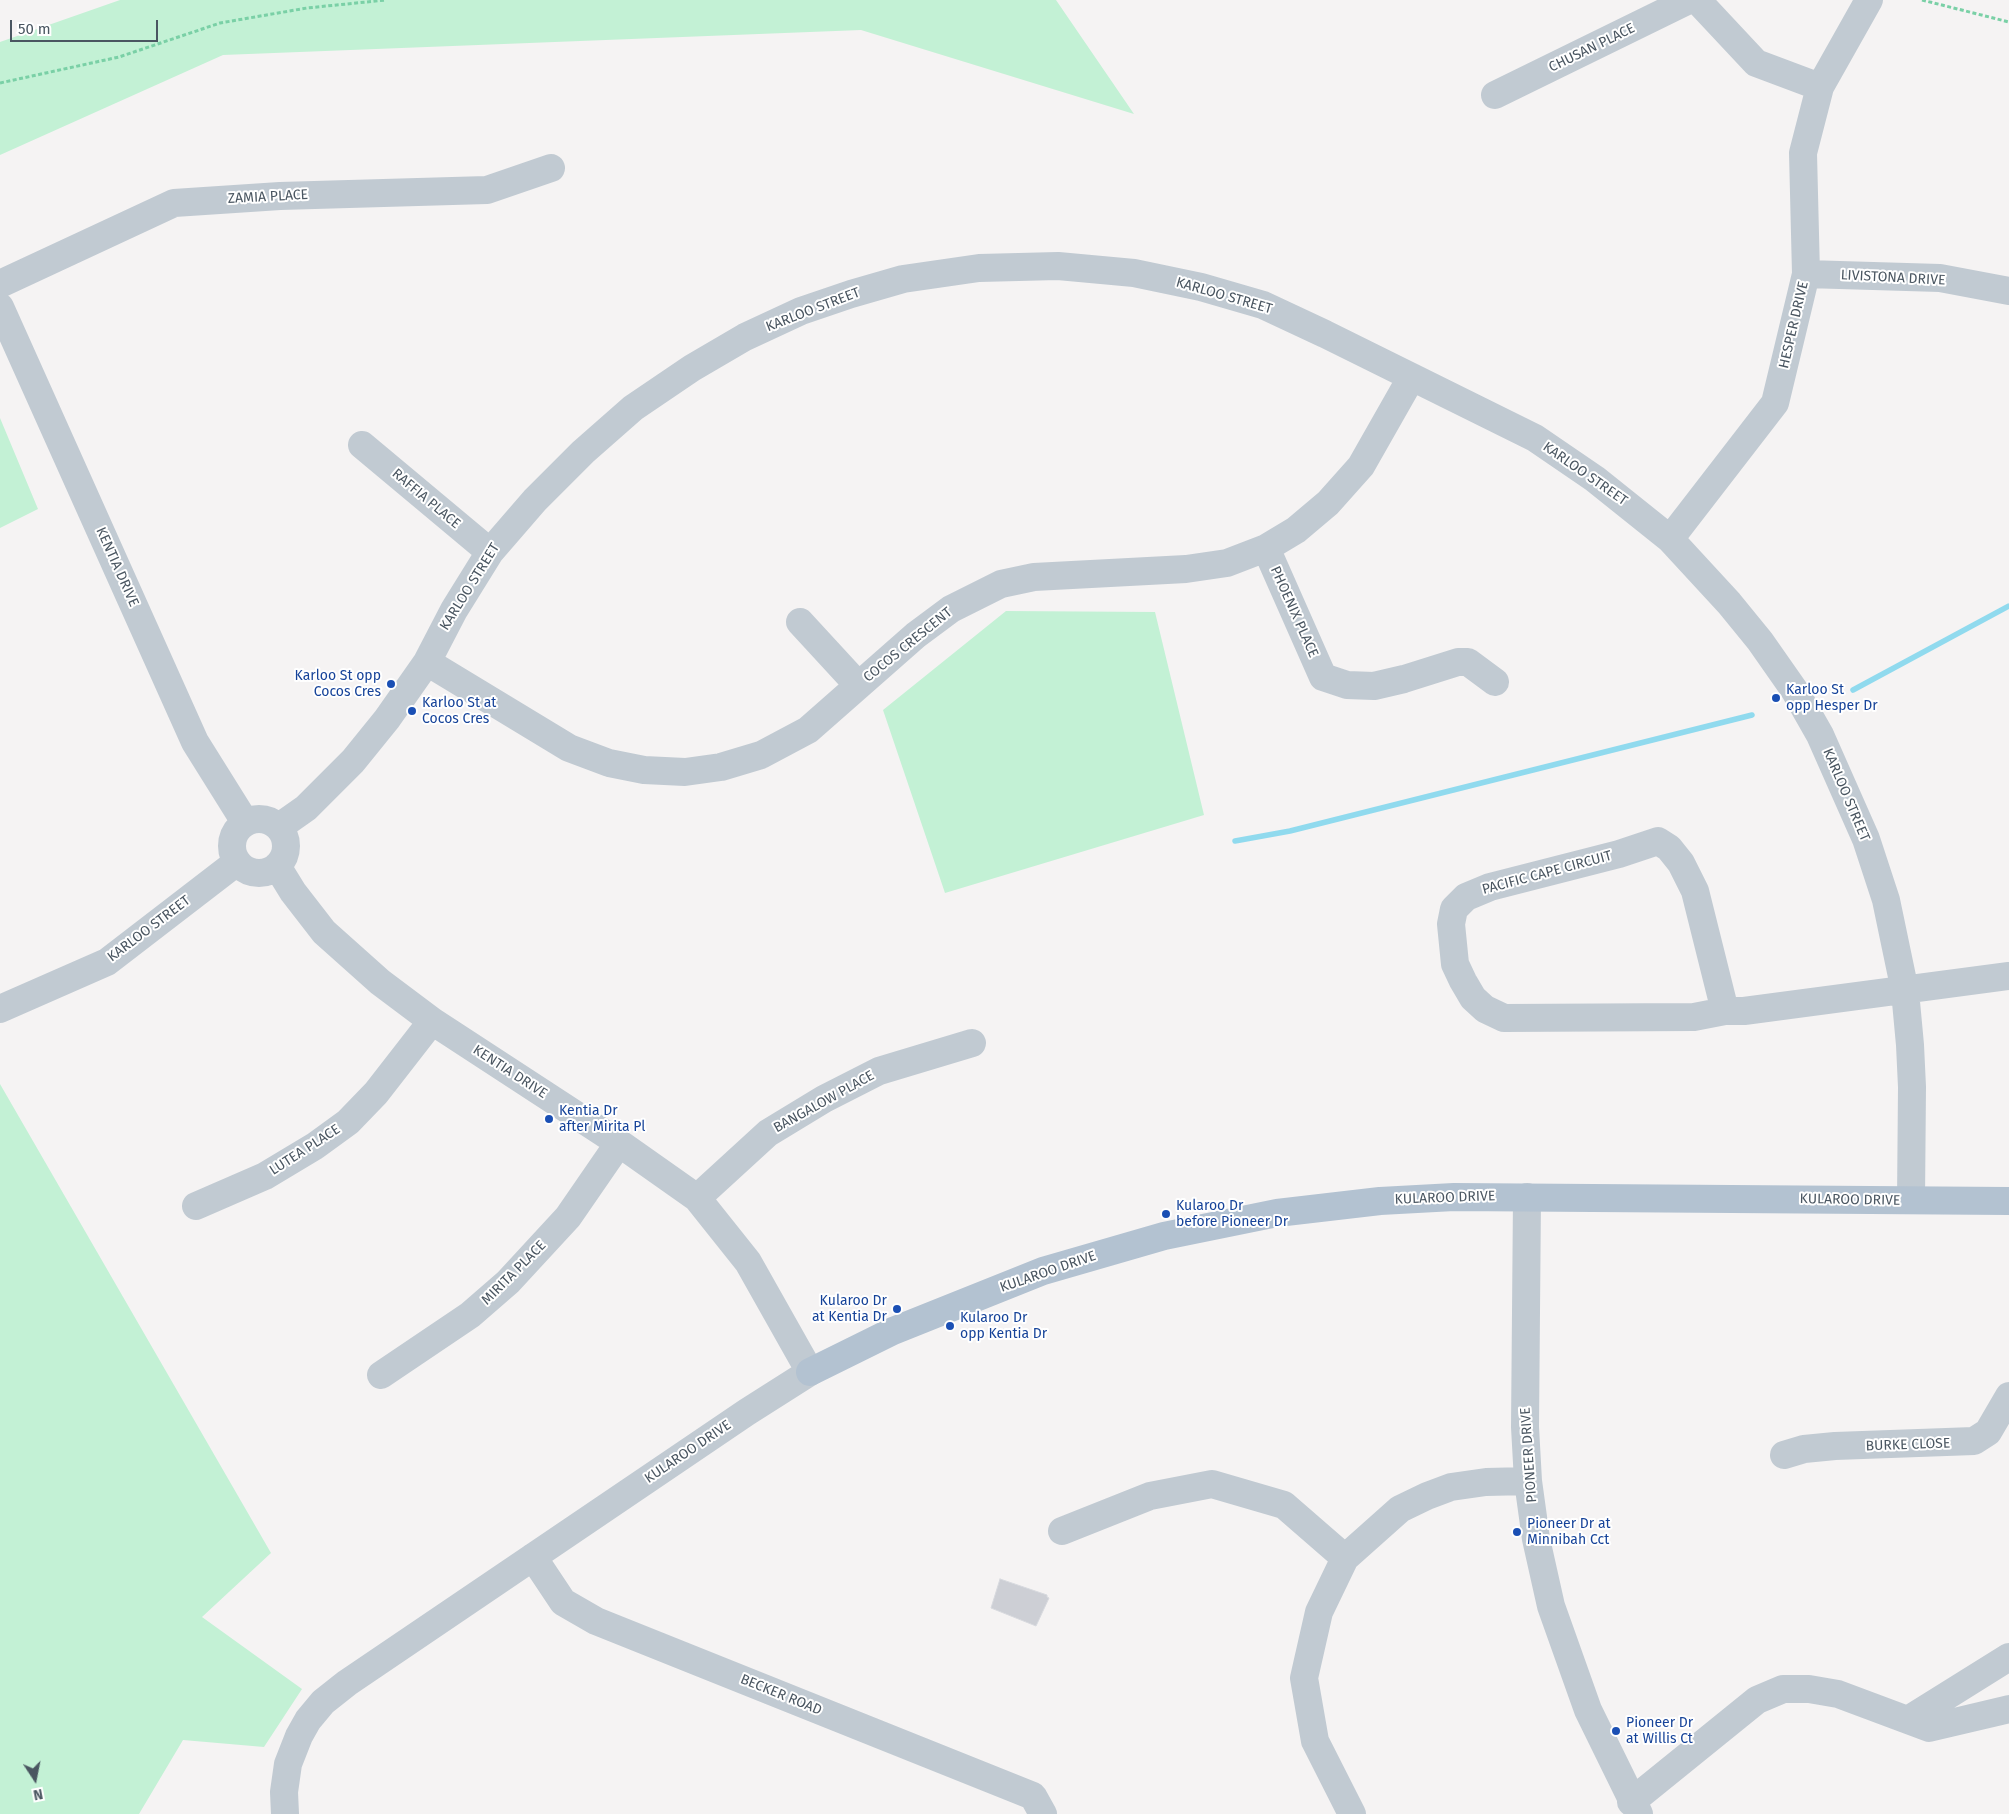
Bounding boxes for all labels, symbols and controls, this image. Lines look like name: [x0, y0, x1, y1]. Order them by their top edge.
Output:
scale bar: [12, 10, 160, 42]
text: 50 m: [18, 20, 51, 38]
street label: CHUSAN PLACE: [1546, 20, 1638, 76]
street label: ZAMIA PLACE: [227, 187, 309, 207]
street label: LIVISTONA DRIVE: [1840, 267, 1946, 289]
street label: KARLOO STREET: [1174, 274, 1274, 318]
street label: HESPER DRIVE: [1776, 280, 1812, 370]
street label: KARLOO STREET: [764, 284, 862, 336]
street label: KARLOO STREET: [1539, 439, 1631, 509]
street label: RAFFIA PLACE: [388, 465, 464, 533]
street label: KENTIA DRIVE: [92, 525, 142, 609]
street label: KARLOO STREET: [437, 540, 503, 634]
street label: PHOENIX PLACE: [1266, 564, 1322, 660]
street label: COCOS CRESCENT: [860, 604, 956, 686]
place label: Karloo St opp Cocos Cres: [295, 668, 381, 700]
marker: Karloo St opp Cocos Cres: [385, 678, 397, 690]
place label: Karloo St opp Hesper Dr: [1786, 682, 1878, 714]
marker: Karloo St opp Hesper Dr: [1770, 692, 1782, 704]
place label: Karloo St at Cocos Cres: [422, 695, 496, 728]
marker: Karloo St at Cocos Cres: [406, 705, 418, 717]
street label: KARLOO STREET: [1819, 746, 1873, 844]
street label: PACIFIC CAPE CIRCUIT: [1480, 848, 1614, 898]
street label: KARLOO STREET: [104, 892, 194, 966]
street label: KENTIA DRIVE: [470, 1042, 550, 1102]
street label: BANGALOW PLACE: [771, 1067, 877, 1137]
place label: Kentia Dr after Mirita Pl: [559, 1103, 645, 1136]
marker: Kentia Dr after Mirita Pl: [543, 1113, 555, 1125]
street label: LUTEA PLACE: [267, 1121, 343, 1179]
street label: KULAROO DRIVE: [1394, 1188, 1496, 1208]
street label: KULAROO DRIVE: [1799, 1191, 1901, 1209]
place label: Kularoo Dr before Pioneer Dr: [1176, 1198, 1288, 1230]
marker: Kularoo Dr before Pioneer Dr: [1160, 1208, 1172, 1220]
street label: MIRITA PLACE: [478, 1237, 550, 1309]
street label: KULAROO DRIVE: [998, 1248, 1098, 1296]
place label: Kularoo Dr at Kentia Dr: [812, 1293, 887, 1325]
marker: Kularoo Dr at Kentia Dr: [891, 1303, 903, 1315]
place label: Kularoo Dr opp Kentia Dr: [960, 1310, 1047, 1342]
marker: Kularoo Dr opp Kentia Dr: [944, 1320, 956, 1332]
street label: PIONEER DRIVE: [1517, 1407, 1541, 1503]
street label: KULAROO DRIVE: [642, 1417, 734, 1487]
street label: BURKE CLOSE: [1865, 1435, 1951, 1455]
place label: Pioneer Dr at Minnibah Cct: [1527, 1516, 1611, 1548]
marker: Pioneer Dr at Minnibah Cct: [1511, 1526, 1523, 1538]
street label: BECKER ROAD: [738, 1671, 824, 1719]
place label: Pioneer Dr at Willis Ct: [1626, 1715, 1693, 1748]
marker: Pioneer Dr at Willis Ct: [1610, 1725, 1622, 1737]
north arrow: [10, 1754, 60, 1804]
text: N: [32, 1785, 44, 1803]

